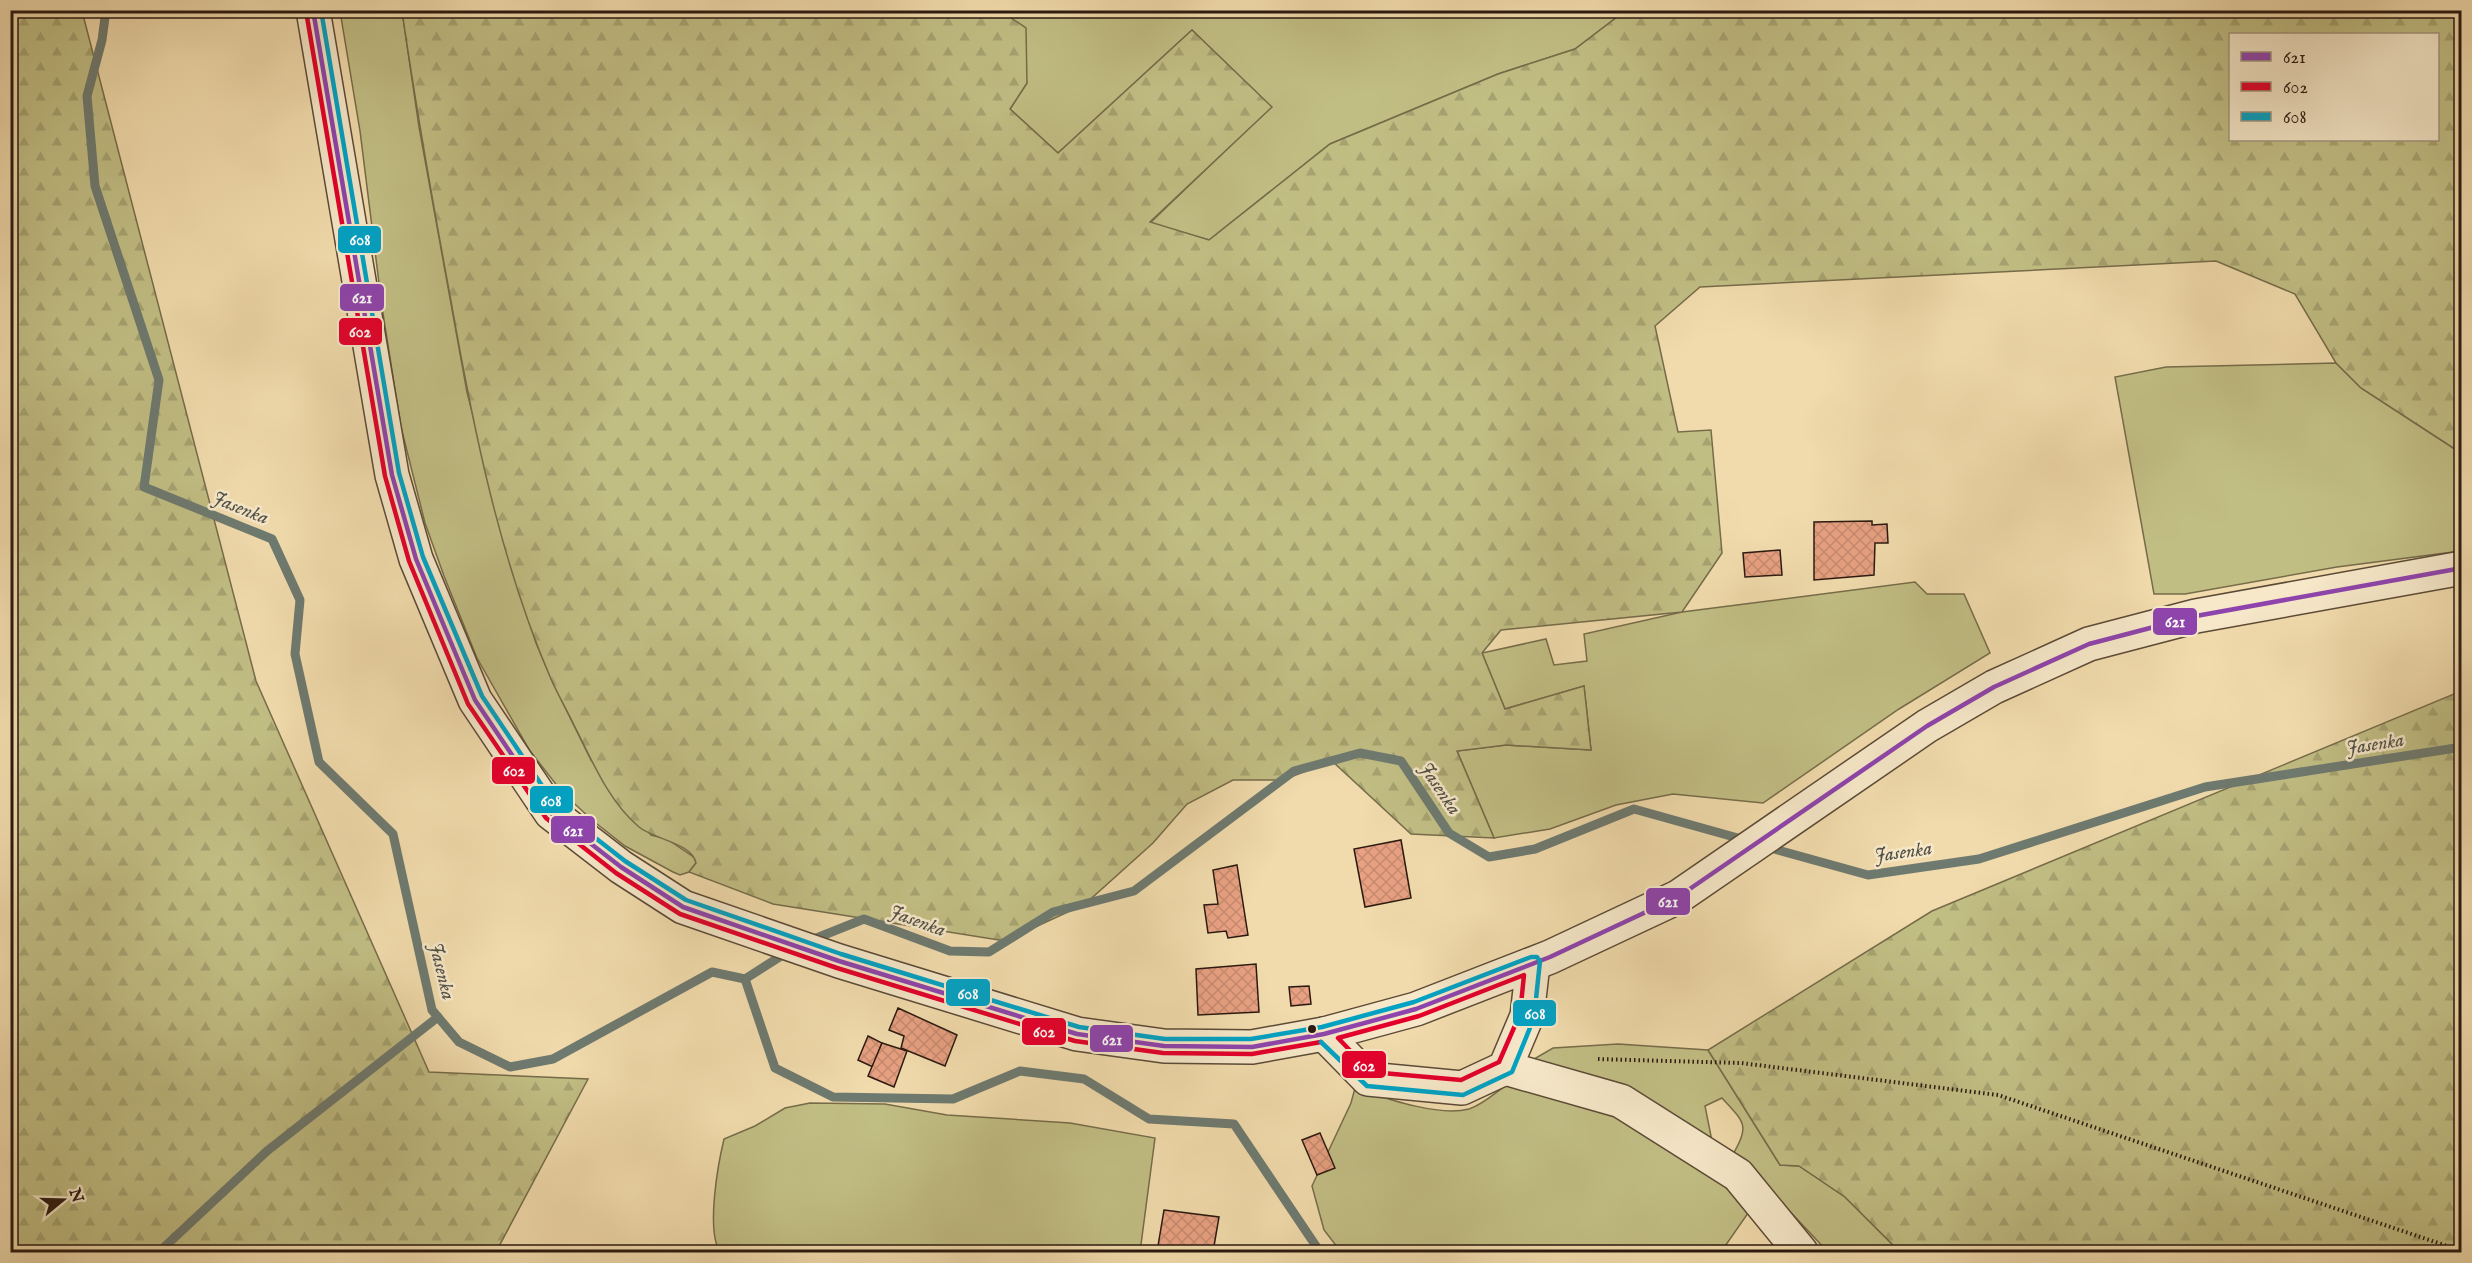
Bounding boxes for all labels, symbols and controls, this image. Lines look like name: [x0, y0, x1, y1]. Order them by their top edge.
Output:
legend: [2229, 33, 2439, 141]
text: 621: [2283, 47, 2306, 70]
text: 602: [2283, 77, 2308, 100]
text: 608: [2283, 107, 2307, 130]
line badge: 608: [337, 225, 382, 254]
text: 608: [350, 231, 370, 251]
line badge: 621: [339, 283, 385, 312]
text: 621: [352, 289, 372, 309]
line badge: 602: [338, 317, 383, 346]
text: 602: [349, 323, 372, 343]
water label: Jasenka: [209, 486, 272, 531]
line badge: 621: [2152, 607, 2198, 636]
text: 621: [2165, 613, 2185, 633]
water label: Jasenka: [2345, 728, 2406, 761]
line badge: 602: [491, 756, 536, 785]
water label: Jasenka: [1413, 758, 1466, 820]
text: 602: [503, 762, 526, 782]
line badge: 608: [529, 785, 574, 814]
text: 608: [541, 792, 561, 812]
line badge: 621: [550, 815, 596, 844]
text: 621: [563, 822, 583, 842]
water label: Jasenka: [1873, 836, 1934, 869]
line badge: 621: [1645, 887, 1691, 916]
text: 621: [1658, 893, 1678, 913]
water label: Jasenka: [886, 900, 949, 943]
water label: Jasenka: [422, 940, 461, 1003]
line badge: 608: [945, 978, 991, 1007]
text: 608: [958, 985, 978, 1005]
line badge: 608: [1512, 999, 1557, 1027]
text: 608: [1525, 1005, 1545, 1025]
line badge: 602: [1021, 1017, 1067, 1046]
text: 602: [1033, 1023, 1056, 1043]
unlabelled marker: [1306, 1023, 1318, 1035]
line badge: 621: [1089, 1024, 1134, 1053]
text: 621: [1102, 1031, 1122, 1051]
line badge: 602: [1341, 1050, 1387, 1079]
text: 602: [1353, 1057, 1376, 1077]
north arrow: [33, 1170, 93, 1230]
text: N: [63, 1185, 87, 1206]

